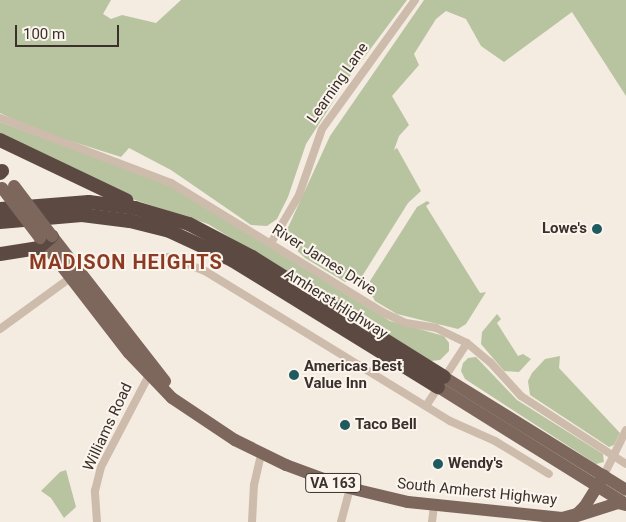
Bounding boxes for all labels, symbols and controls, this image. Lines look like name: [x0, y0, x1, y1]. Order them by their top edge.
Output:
scale bar: [18, 15, 121, 47]
text: 100 m: [23, 25, 65, 43]
street label: Learning Lane: [304, 39, 372, 127]
place label: Lowe's: [542, 220, 587, 238]
street label: River James Drive: [269, 221, 379, 299]
marker: Lowe's: [591, 223, 603, 235]
district label: MADISON HEIGHTS: [27, 250, 225, 274]
street label: Amherst Highway: [281, 265, 391, 343]
place label: Americas Best Value Inn: [304, 357, 402, 392]
marker: Americas Best Value Inn: [288, 369, 300, 381]
street label: Williams Road: [80, 380, 136, 474]
place label: Taco Bell: [355, 416, 417, 434]
marker: Taco Bell: [339, 419, 351, 431]
place label: Wendy's: [448, 455, 503, 473]
marker: Wendy's: [432, 458, 444, 470]
road number: VA 163: [304, 472, 362, 494]
street label: South Amherst Highway: [396, 475, 558, 509]

